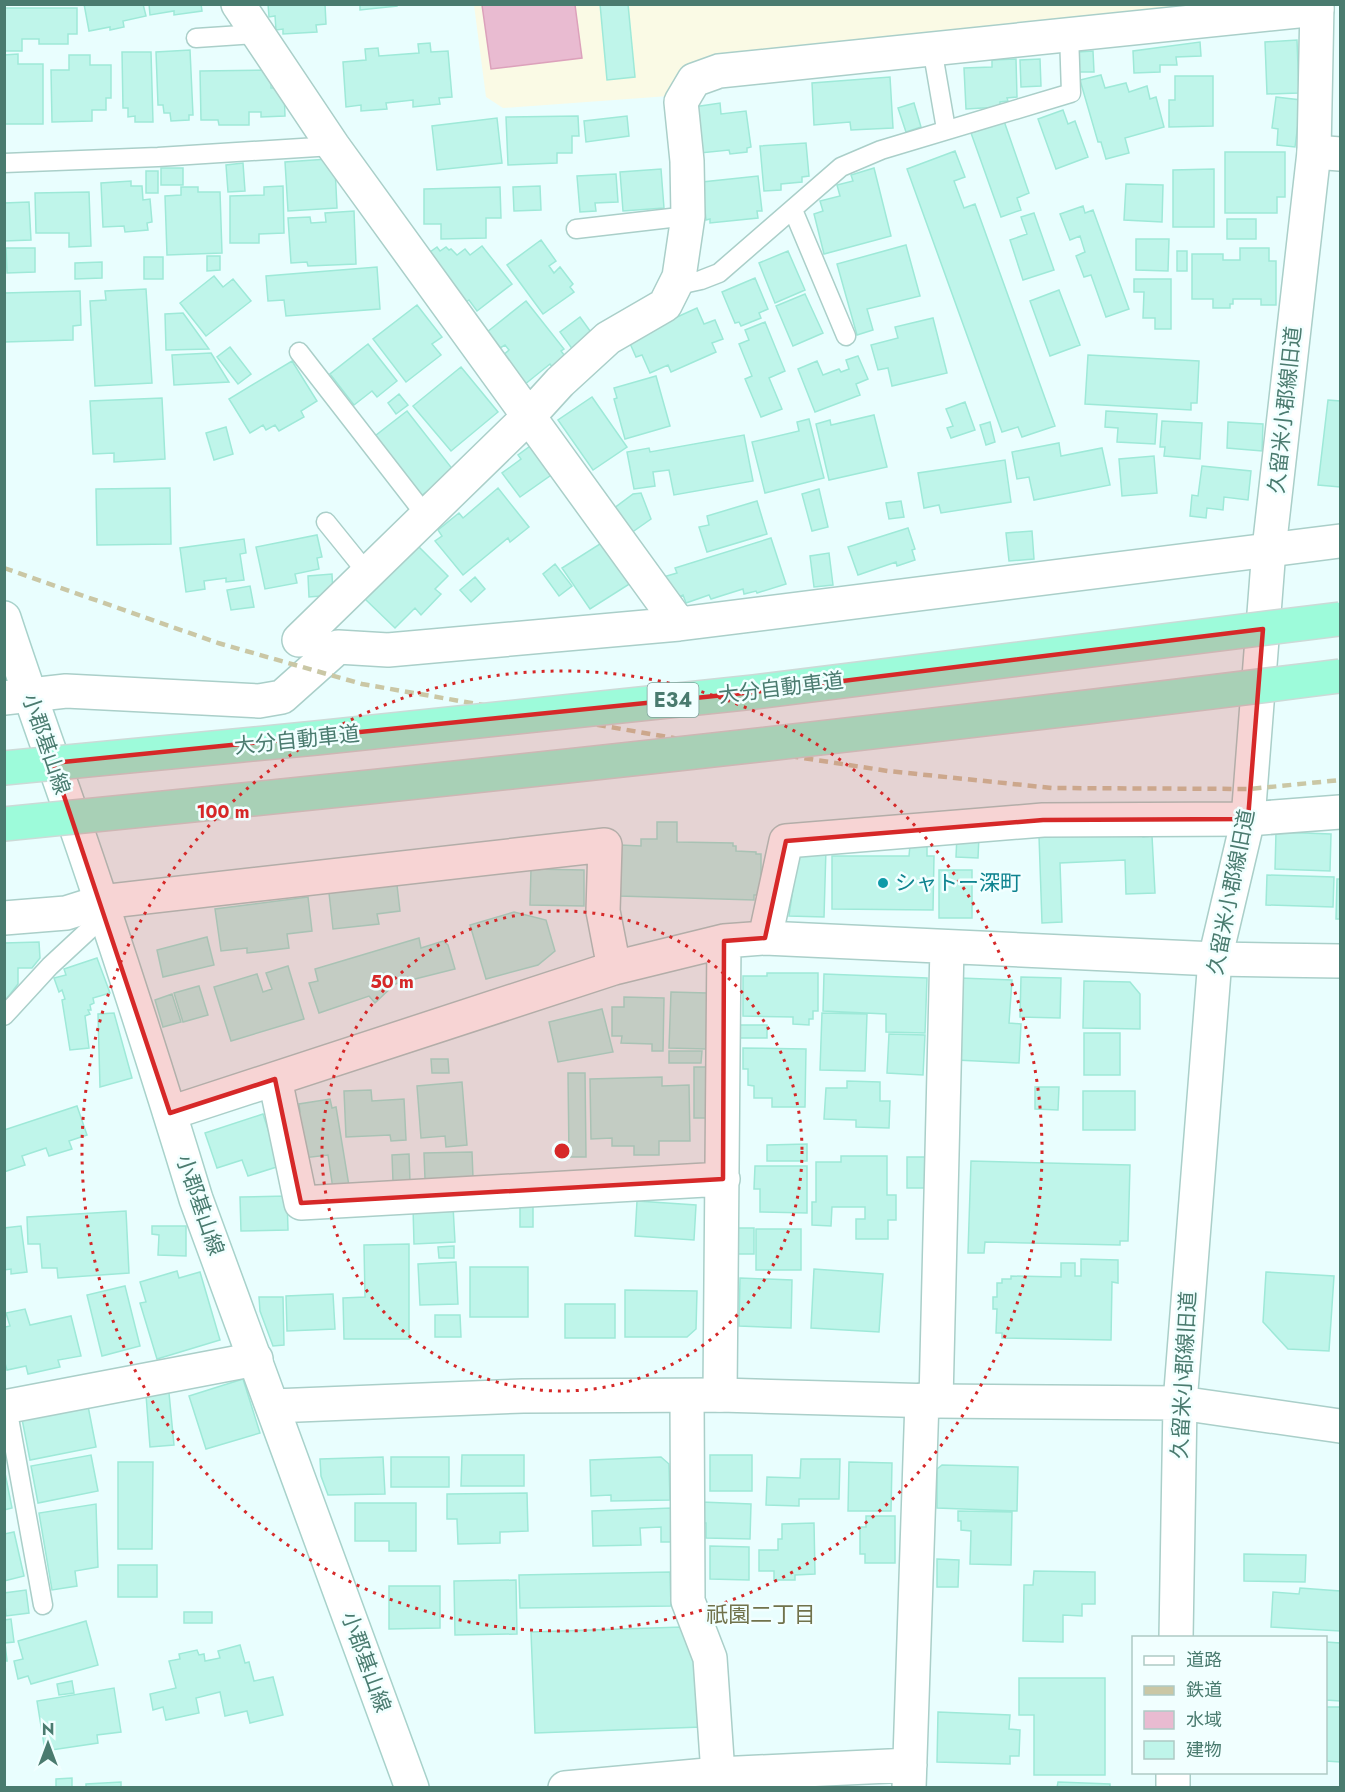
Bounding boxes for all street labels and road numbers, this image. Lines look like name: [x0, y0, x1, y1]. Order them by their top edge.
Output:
street label: 久留米小郡線旧道: [1261, 325, 1309, 495]
street label: 大分自動車道: [717, 665, 845, 711]
road number: E34: [648, 683, 698, 717]
street label: 小郡基山線: [15, 689, 77, 799]
street label: 大分自動車道: [233, 718, 361, 762]
street label: 久留米小郡線旧道: [1200, 807, 1262, 977]
street label: 小郡基山線: [169, 1150, 231, 1260]
street label: 久留米小郡線旧道: [1165, 1290, 1203, 1460]
street label: 小郡基山線: [334, 1608, 398, 1716]

